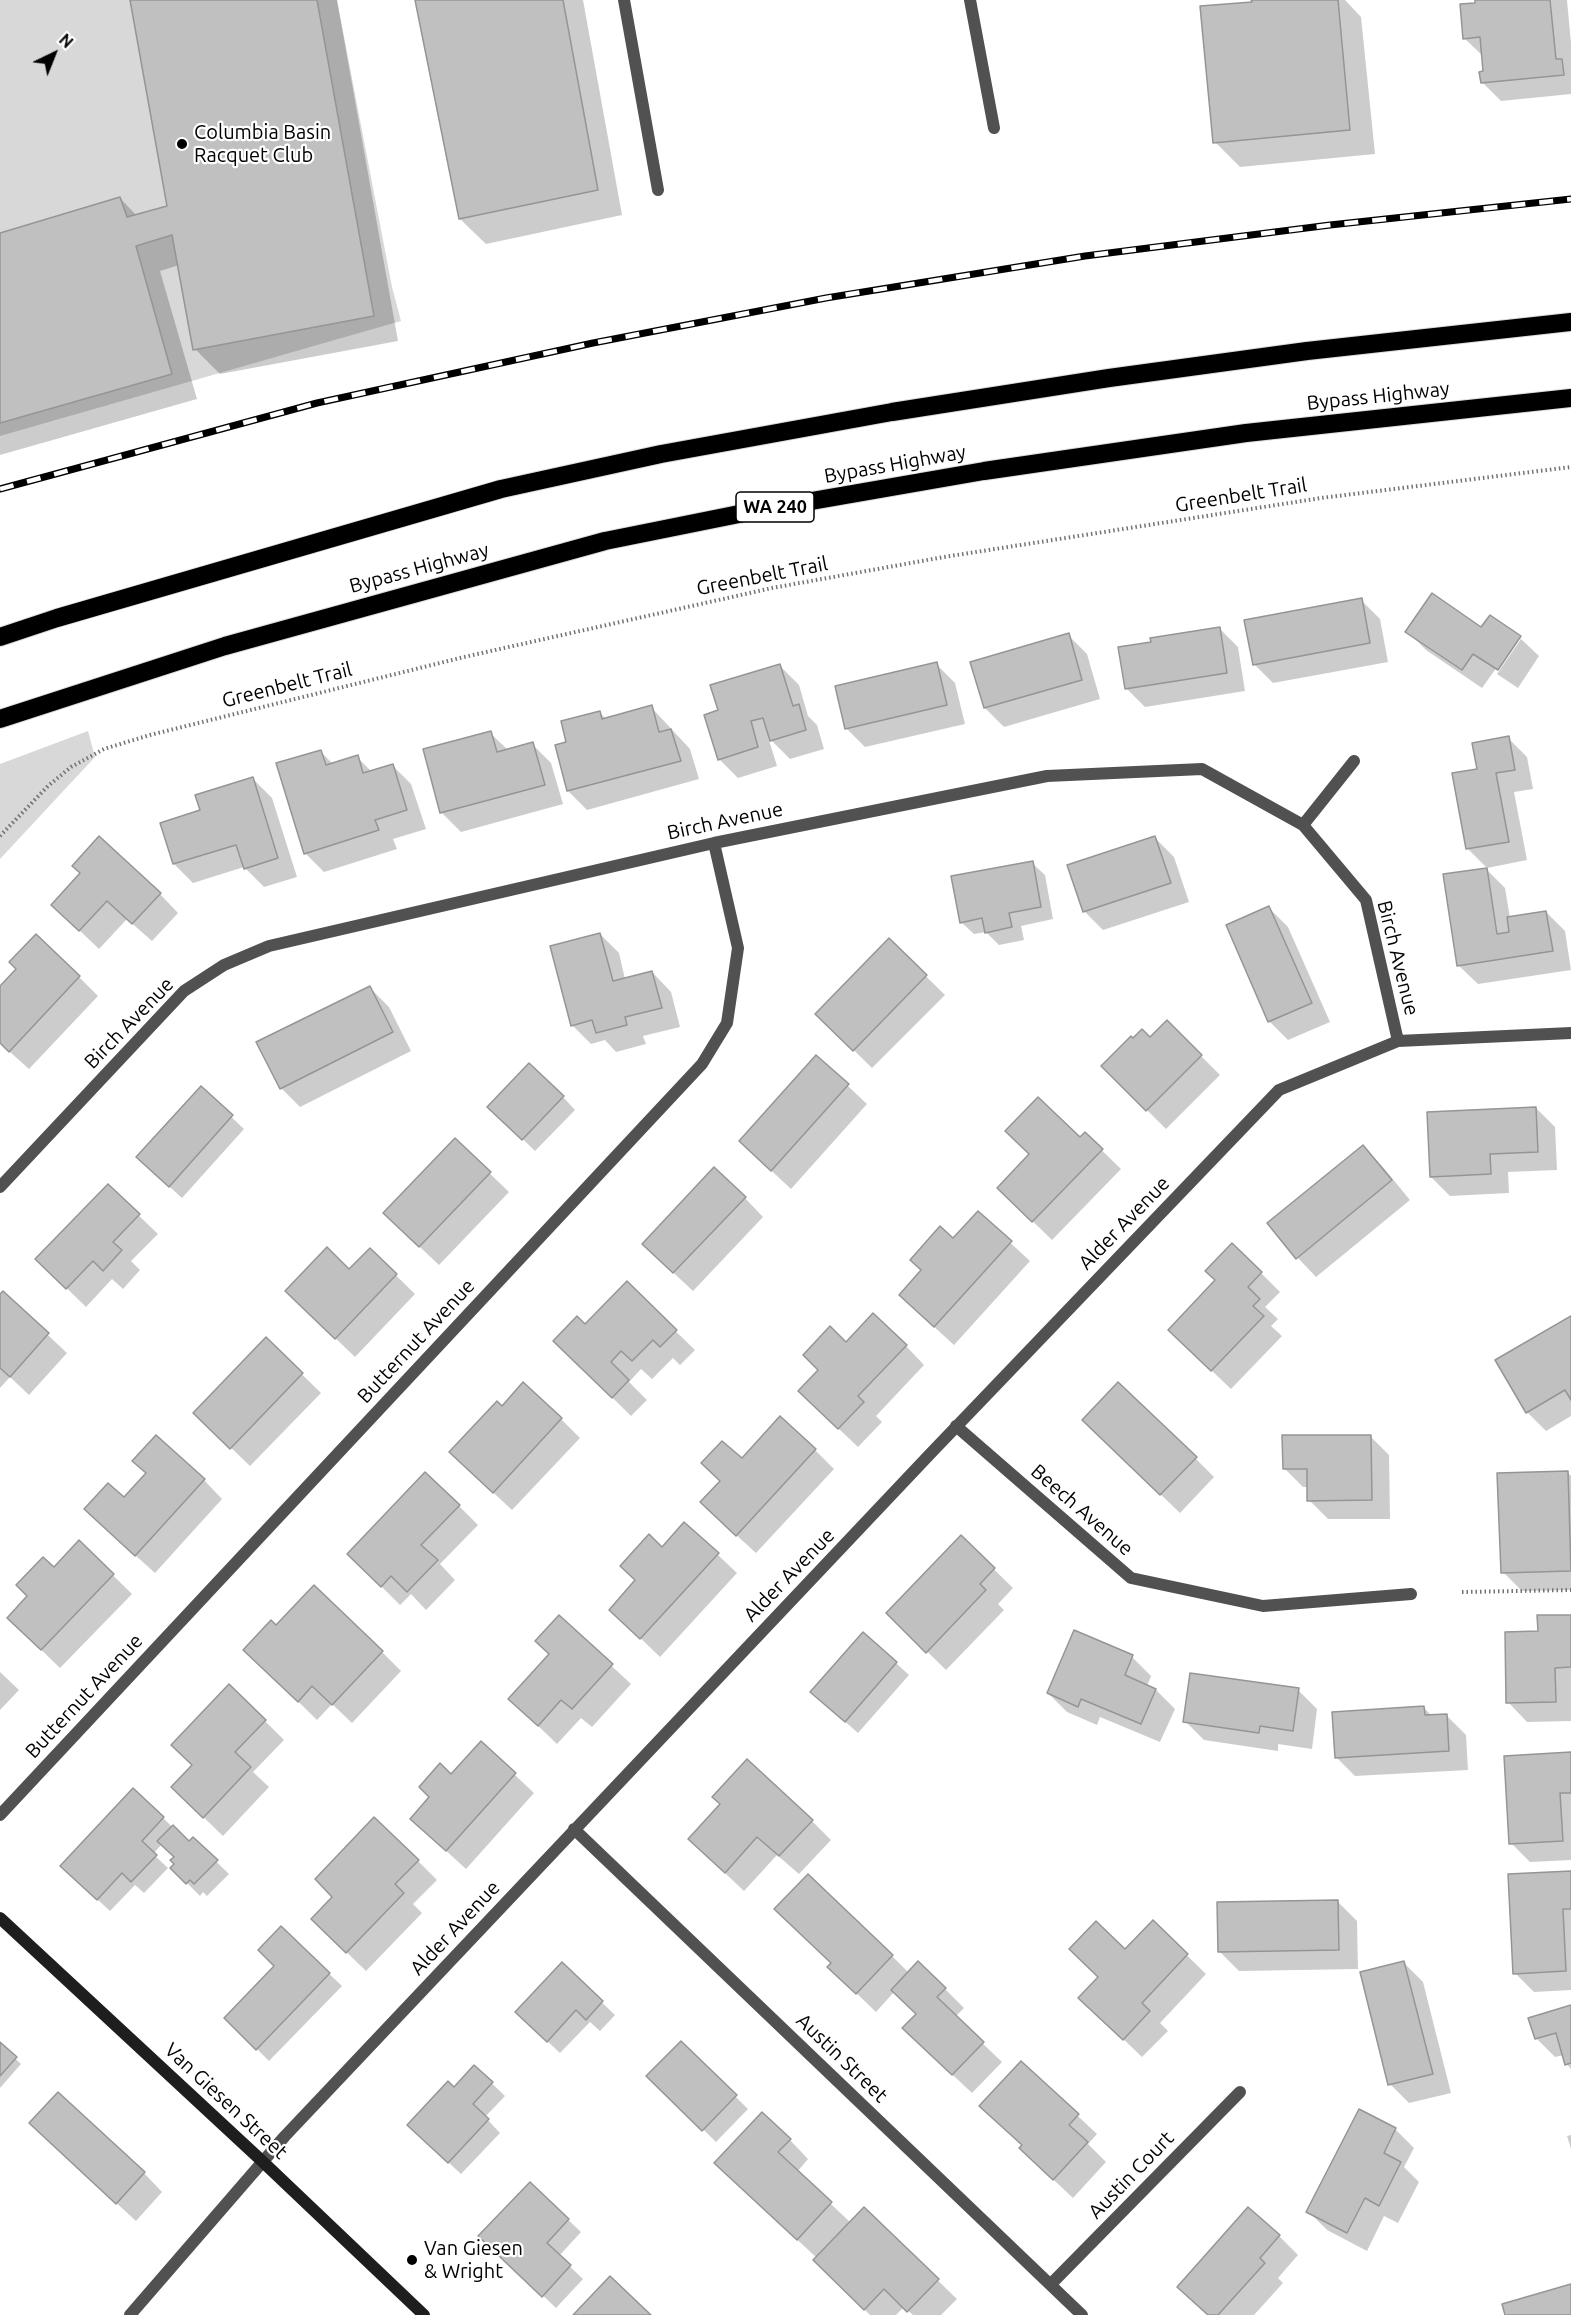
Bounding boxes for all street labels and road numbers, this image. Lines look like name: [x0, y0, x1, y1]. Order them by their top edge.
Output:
street label: Bypass Highway: [1305, 377, 1451, 415]
street label: Bypass Highway: [822, 440, 968, 488]
street label: Greenbelt Trail: [1173, 473, 1309, 517]
road number: WA 240: [736, 492, 814, 522]
street label: Bypass Highway: [347, 538, 491, 598]
street label: Greenbelt Trail: [694, 552, 830, 600]
street label: Greenbelt Trail: [220, 657, 354, 713]
street label: Birch Avenue: [665, 797, 785, 845]
street label: Birch Avenue: [1372, 898, 1424, 1018]
street label: Birch Avenue: [79, 972, 179, 1074]
street label: Alder Avenue: [1074, 1171, 1174, 1275]
street label: Butternut Avenue: [352, 1274, 480, 1408]
street label: Beech Avenue: [1026, 1459, 1138, 1561]
street label: Alder Avenue: [739, 1523, 839, 1627]
street label: Butternut Avenue: [20, 1629, 148, 1763]
street label: Alder Avenue: [405, 1876, 505, 1980]
street label: Austin Street: [791, 2009, 893, 2107]
street label: Van Giesen Street: [160, 2038, 292, 2164]
street label: Austin Court: [1083, 2126, 1179, 2224]

